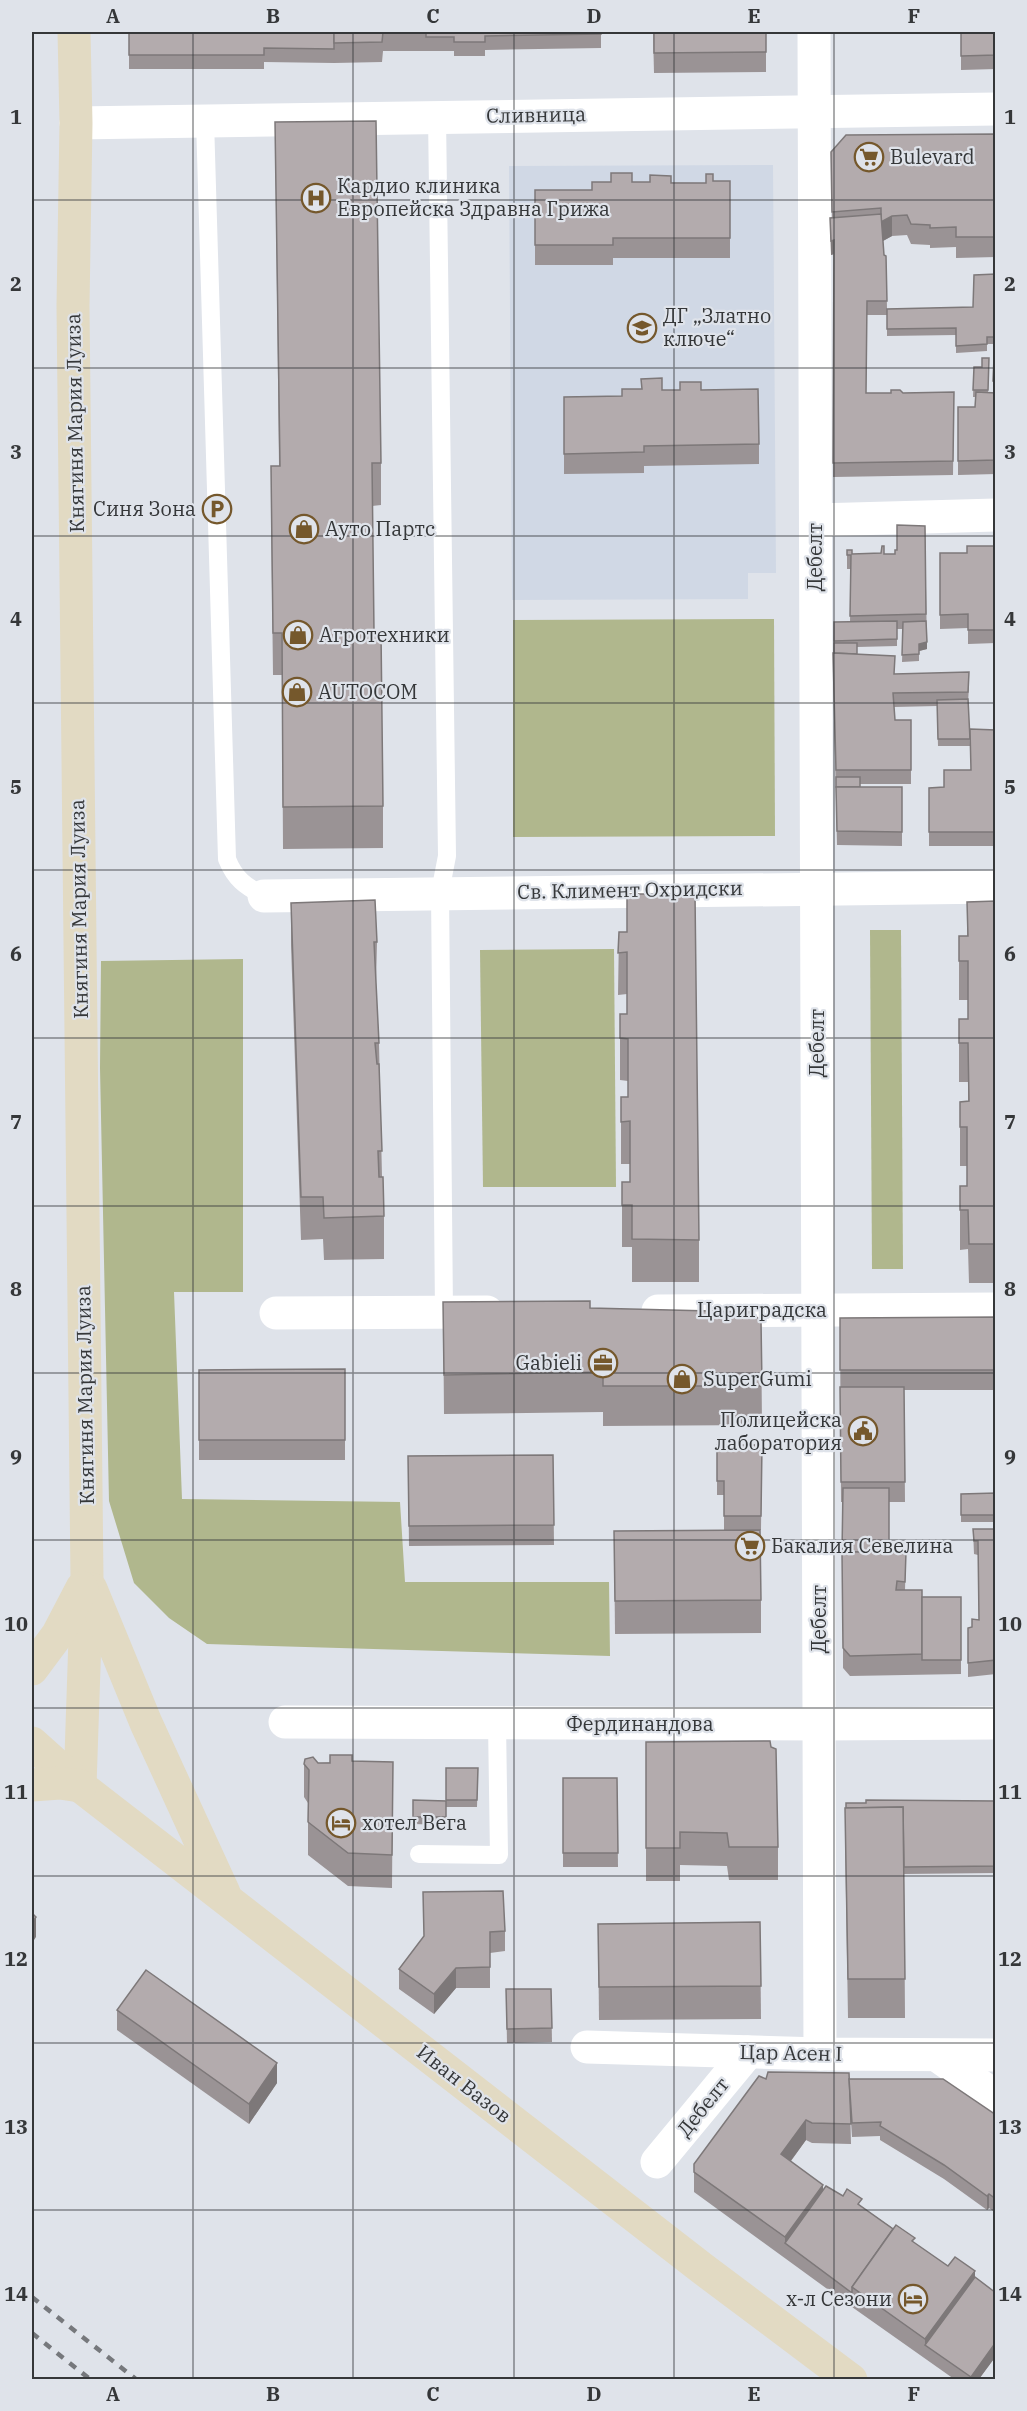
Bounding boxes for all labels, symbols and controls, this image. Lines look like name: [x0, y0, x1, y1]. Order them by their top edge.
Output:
text: A: [106, 2, 120, 29]
text: B: [266, 2, 280, 29]
text: C: [426, 2, 440, 29]
text: D: [586, 2, 602, 29]
text: E: [747, 2, 761, 29]
text: F: [908, 2, 920, 29]
street label: Сливница: [486, 100, 586, 129]
text: 1: [10, 103, 22, 130]
text: 1: [1004, 103, 1016, 130]
supermarket icon: Bulevard: [853, 141, 885, 173]
place label: Bulevard: [890, 143, 975, 170]
place label: Кардио клиника Европейска Здравна Грижа: [337, 172, 610, 222]
hospital icon: Кардио клиника Европейска Здравна Грижа: [300, 182, 332, 214]
text: 2: [10, 270, 22, 297]
text: 2: [1004, 270, 1016, 297]
place label: ДГ „Златно ключе“: [663, 302, 771, 352]
school or university icon: ДГ „Златно ключе“: [626, 312, 658, 344]
street label: Княгиня Мария Луиза: [59, 313, 90, 533]
text: 3: [10, 438, 22, 465]
text: 3: [1004, 438, 1016, 465]
parking icon: Синя Зона: [201, 493, 233, 525]
place label: Синя Зона: [93, 495, 196, 522]
shop icon: Ауто Партс: [288, 513, 320, 545]
place label: Ауто Партс: [325, 515, 435, 542]
street label: Дебелт: [801, 523, 828, 591]
text: 4: [10, 605, 22, 632]
text: 4: [1004, 605, 1016, 632]
shop icon: Агротехники: [282, 619, 314, 651]
place label: Агротехники: [319, 621, 450, 648]
shop icon: AUTOCOM: [281, 676, 313, 708]
place label: AUTOCOM: [318, 678, 418, 705]
text: 5: [10, 773, 22, 800]
text: 5: [1004, 773, 1016, 800]
street label: Княгиня Мария Луиза: [63, 799, 94, 1019]
street label: Св. Климент Охридски: [517, 874, 743, 905]
text: 6: [10, 940, 22, 967]
text: 6: [1004, 940, 1016, 967]
street label: Дебелт: [803, 1009, 830, 1077]
text: 7: [10, 1108, 22, 1135]
text: 7: [1004, 1108, 1016, 1135]
text: 8: [10, 1275, 22, 1302]
text: 8: [1004, 1275, 1016, 1302]
street label: Княгиня Мария Луиза: [69, 1285, 100, 1505]
street label: Цариградска: [697, 1296, 827, 1323]
office icon: Gabieli: [587, 1347, 619, 1379]
place label: Gabieli: [515, 1349, 582, 1376]
shop icon: SuperGumi: [666, 1363, 698, 1395]
place label: SuperGumi: [703, 1365, 812, 1392]
place label: Полицейска лаборатория: [715, 1406, 842, 1456]
public building icon: Полицейска лаборатория: [847, 1415, 879, 1447]
text: 9: [10, 1443, 22, 1470]
text: 9: [1004, 1443, 1016, 1470]
supermarket icon: Бакалия Севелина: [734, 1530, 766, 1562]
place label: Бакалия Севелина: [771, 1532, 953, 1559]
street label: Дебелт: [805, 1585, 832, 1653]
text: 10: [4, 1610, 28, 1637]
text: 10: [998, 1610, 1022, 1637]
street label: Фердинандова: [566, 1710, 714, 1737]
text: 11: [4, 1778, 28, 1805]
text: 11: [998, 1778, 1022, 1805]
hotel icon: хотел Вега: [325, 1807, 357, 1839]
place label: хотел Вега: [362, 1809, 467, 1836]
text: 12: [4, 1945, 28, 1972]
text: 12: [998, 1945, 1022, 1972]
street label: Иван Вазов: [412, 2038, 517, 2129]
street label: Цар Асен I: [739, 2038, 843, 2067]
street label: Дебелт: [671, 2072, 735, 2142]
text: 13: [4, 2113, 28, 2140]
text: 13: [998, 2113, 1022, 2140]
text: 14: [4, 2280, 28, 2307]
text: 14: [998, 2280, 1022, 2307]
hotel icon: х-л Сезони: [897, 2283, 929, 2315]
place label: х-л Сезони: [786, 2285, 892, 2312]
text: A: [106, 2380, 120, 2407]
text: B: [266, 2380, 280, 2407]
text: C: [426, 2380, 440, 2407]
text: D: [586, 2380, 602, 2407]
text: E: [747, 2380, 761, 2407]
text: F: [908, 2380, 920, 2407]

